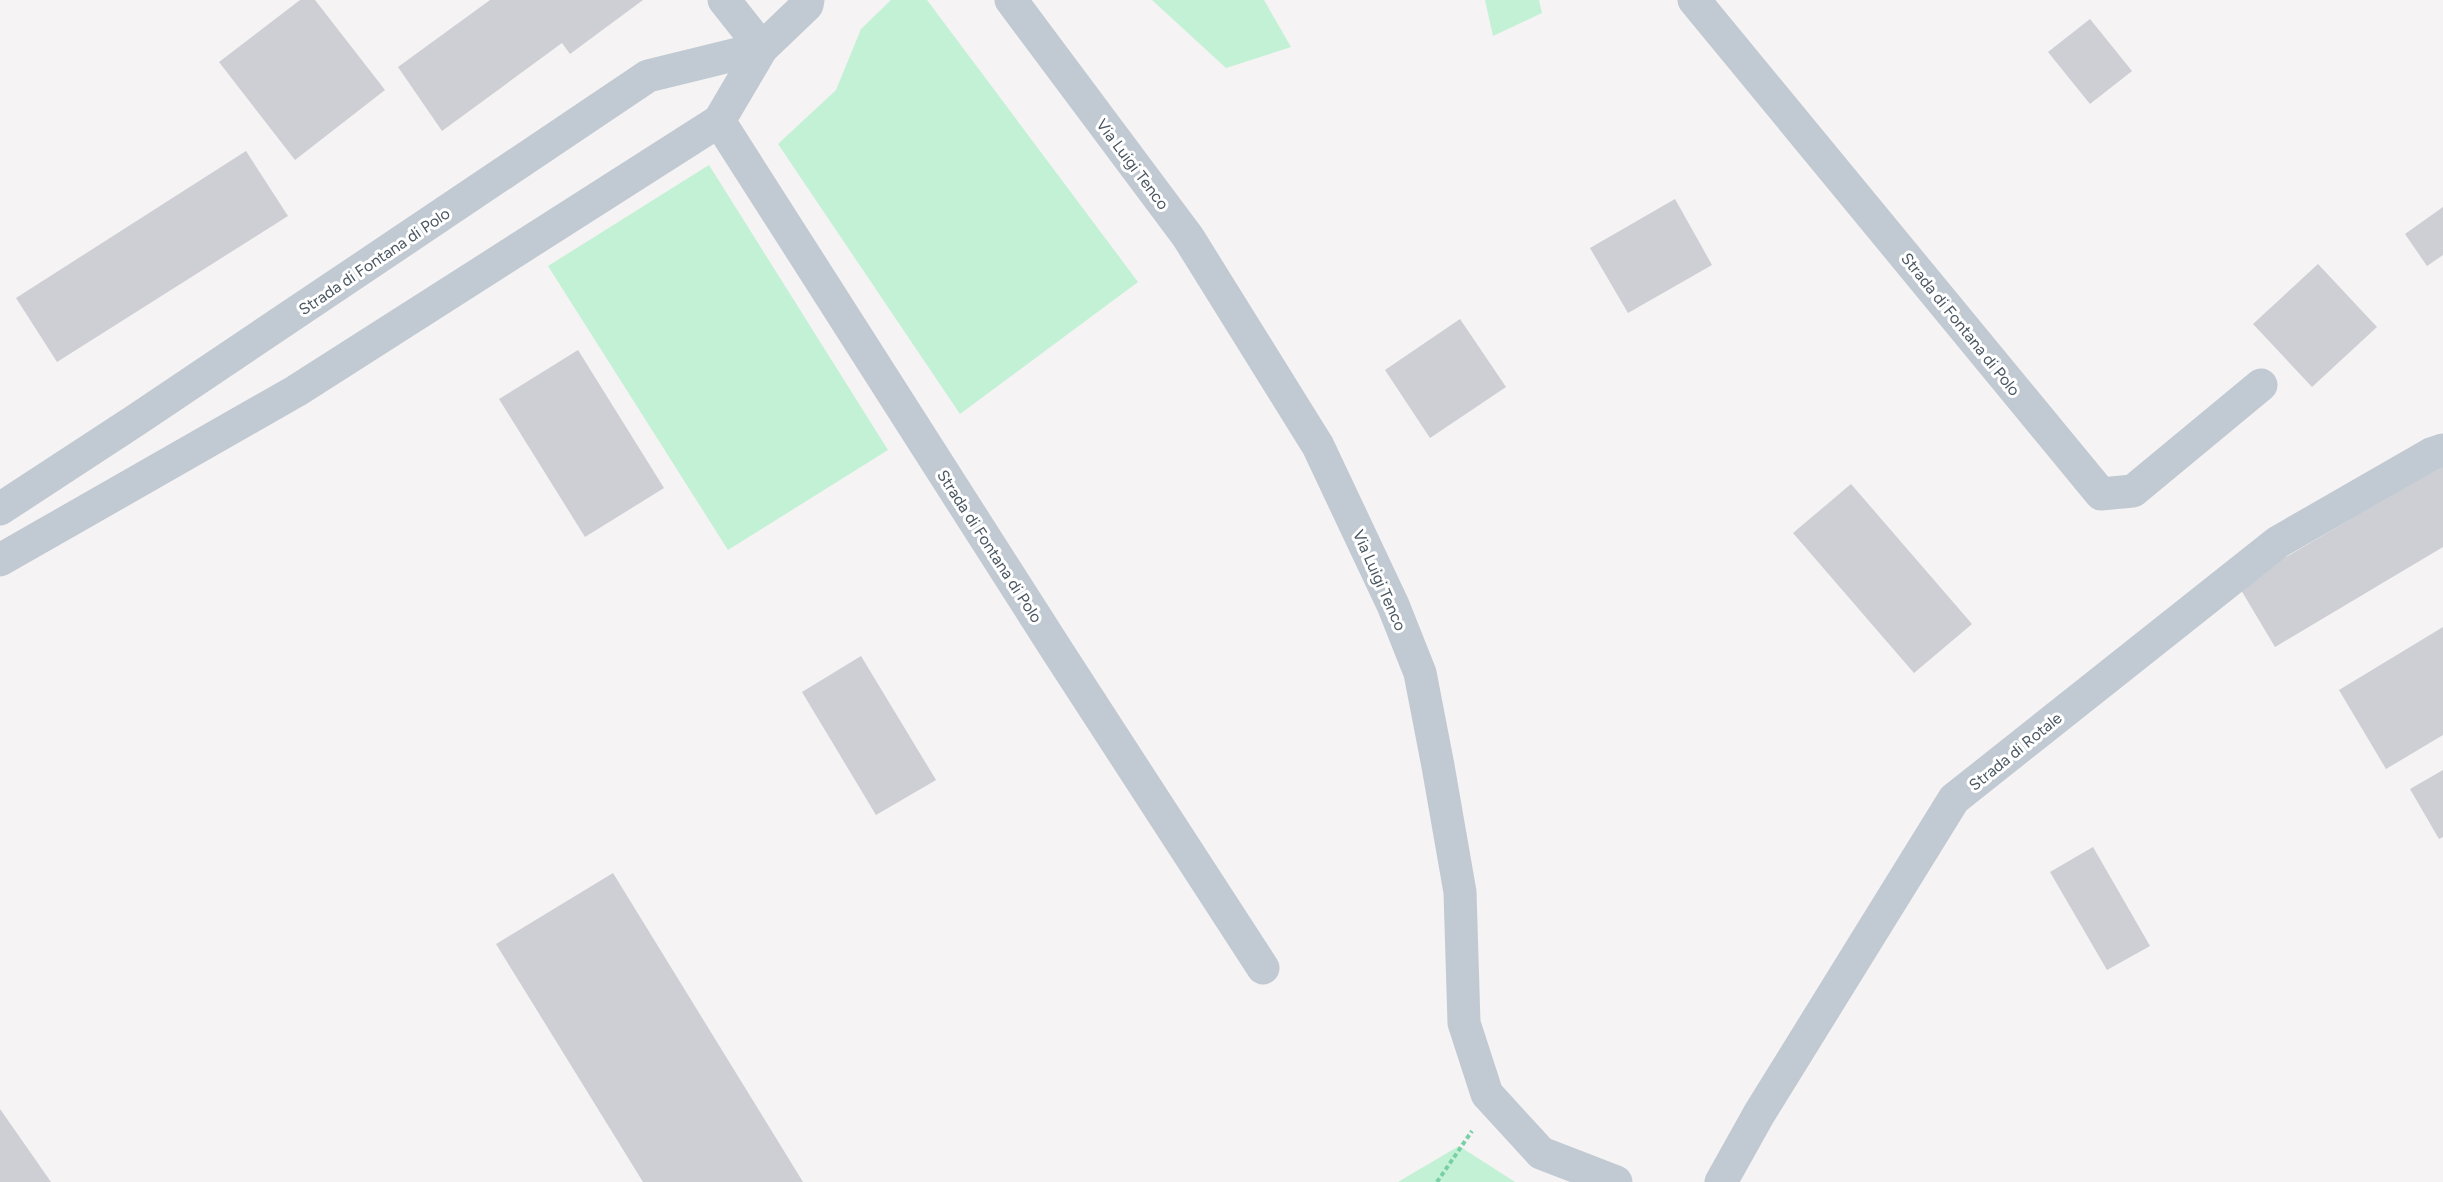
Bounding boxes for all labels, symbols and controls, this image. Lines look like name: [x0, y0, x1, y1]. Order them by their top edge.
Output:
street label: Via Luigi Tenco: [1092, 115, 1173, 213]
street label: Strada di Fontana di Polo: [295, 204, 453, 319]
street label: Strada di Fontana di Polo: [1897, 249, 2024, 400]
street label: Strada di Fontana di Polo: [933, 466, 1046, 626]
street label: Via Luigi Tenco: [1349, 527, 1410, 634]
street label: Strada di Rotale: [1965, 708, 2066, 795]

